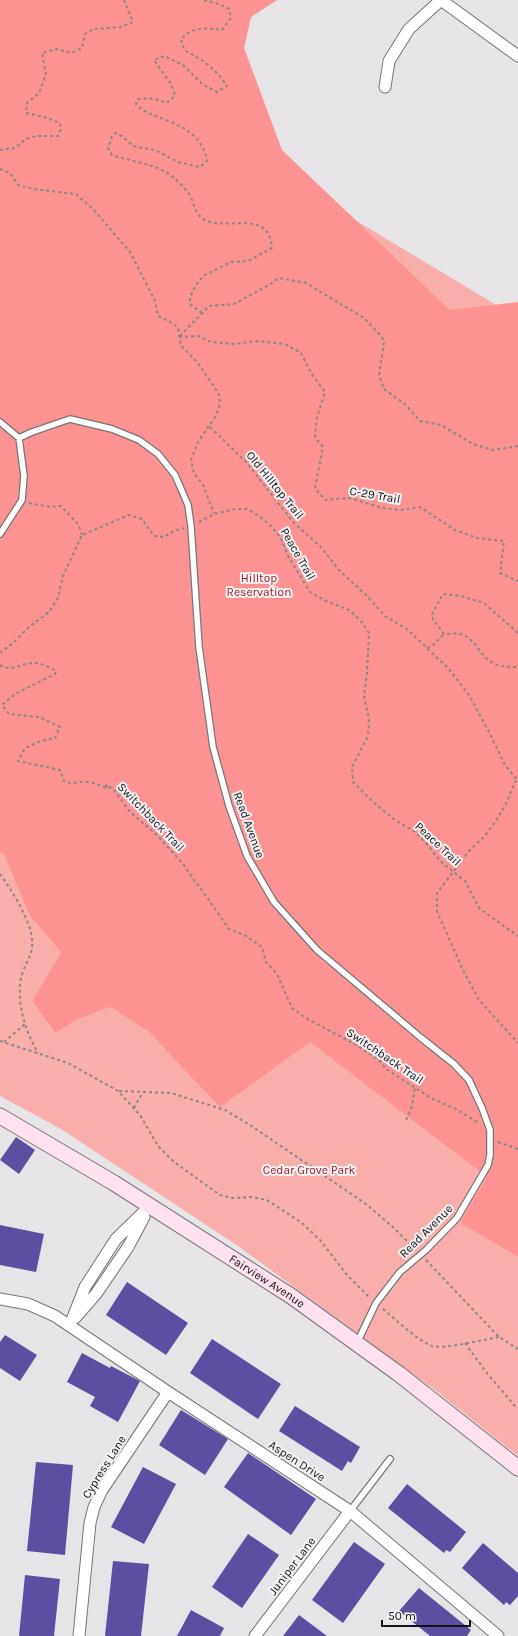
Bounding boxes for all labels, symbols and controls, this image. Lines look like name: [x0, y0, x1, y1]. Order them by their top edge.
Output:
street label: Old Hilltop Trail: [243, 448, 307, 522]
street label: C-29 Trail: [349, 484, 401, 506]
street label: Peace Trail: [278, 526, 318, 582]
park label: Hilltop Reservation: [227, 571, 291, 599]
street label: Switchback Trail: [115, 780, 187, 854]
street label: Read Avenue: [231, 790, 267, 860]
street label: Peace Trail: [412, 819, 464, 869]
street label: Switchback Trail: [344, 1025, 426, 1087]
park label: Cedar Grove Park: [263, 1163, 355, 1177]
street label: Read Avenue: [396, 1201, 456, 1261]
street label: Fairview Avenue: [227, 1251, 308, 1311]
street label: Cypress Lane: [79, 1433, 129, 1501]
street label: Aspen Drive: [266, 1438, 328, 1484]
street label: Juniper Lane: [266, 1534, 318, 1598]
scale bar: [382, 1602, 470, 1628]
text: 50 m: [388, 1609, 416, 1623]

